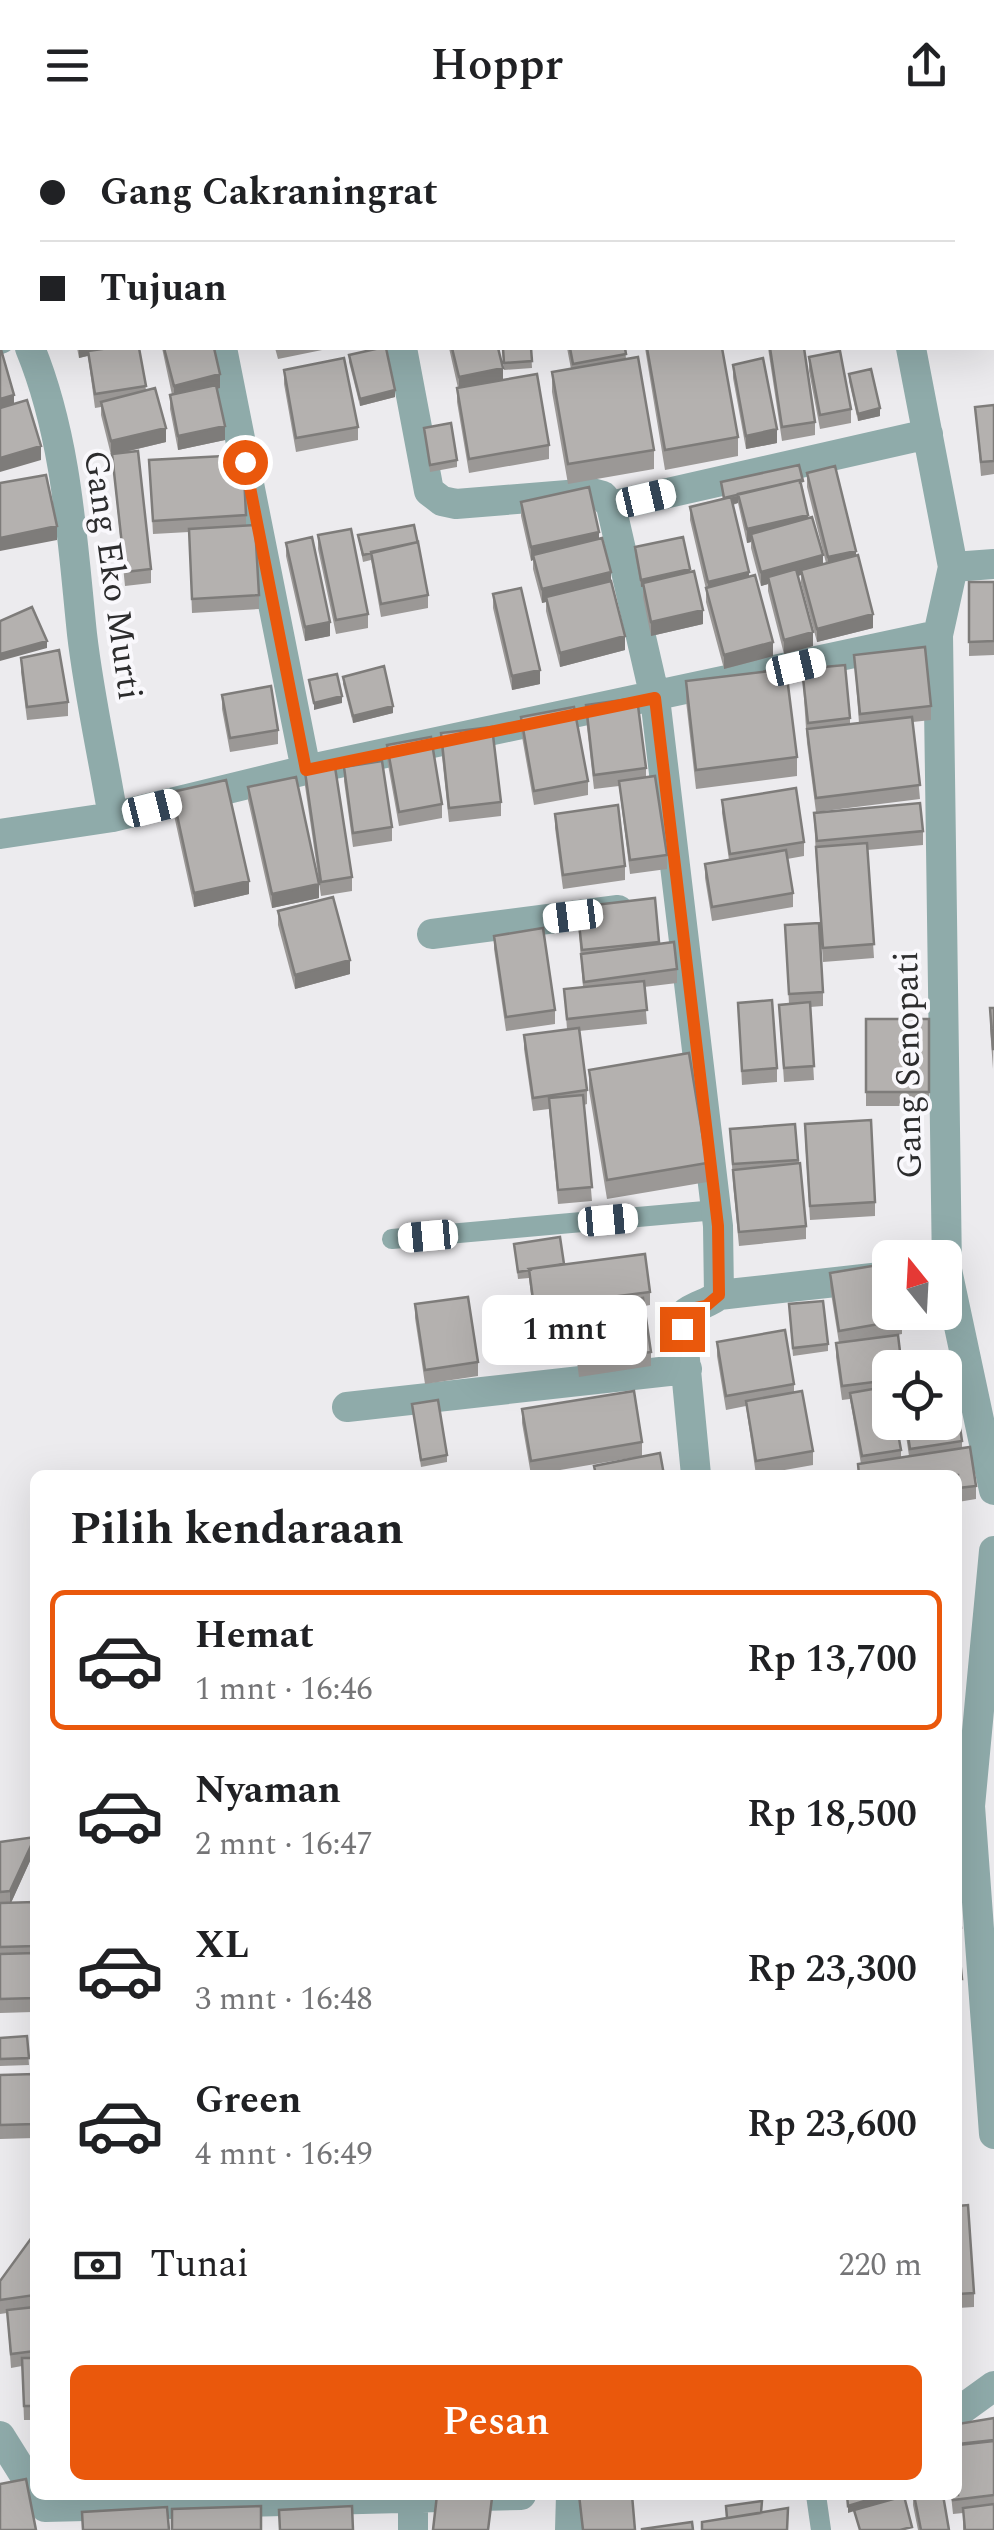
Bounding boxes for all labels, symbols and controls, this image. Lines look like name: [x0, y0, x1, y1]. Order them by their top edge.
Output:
text: Hoppr: [431, 31, 563, 100]
icon: menu: [40, 38, 95, 93]
icon: share: [899, 38, 954, 93]
text: Gang Cakraningrat: [100, 164, 438, 222]
text: Tujuan: [100, 260, 227, 318]
route start: [223, 440, 268, 485]
street label: Gang Eko Murti: [69, 447, 156, 704]
car: [613, 477, 679, 519]
car: [763, 646, 829, 688]
car: [119, 786, 185, 830]
car: [541, 897, 605, 935]
street label: Gang Senopati: [880, 951, 937, 1179]
car: [577, 1202, 639, 1238]
car: [397, 1218, 459, 1254]
north arrow: [872, 1240, 962, 1330]
map controls: [872, 1240, 962, 1440]
callout: 1 mnt: [482, 1294, 647, 1364]
text: 1 mnt: [522, 1305, 607, 1354]
route end: [660, 1307, 705, 1352]
button: locate: [872, 1350, 962, 1440]
text: Pilih kendaraan: [70, 1495, 404, 1564]
text: Hemat: [195, 1607, 314, 1665]
icon: car: [75, 1615, 165, 1705]
text: Rp 13,700: [747, 1631, 917, 1689]
text: 1 mnt · 16:46: [195, 1665, 372, 1714]
text: Nyaman: [195, 1762, 341, 1820]
icon: car: [75, 1770, 165, 1860]
text: Rp 18,500: [747, 1786, 917, 1844]
text: 2 mnt · 16:47: [195, 1820, 372, 1869]
text: XL: [195, 1917, 249, 1975]
icon: car: [75, 1925, 165, 2015]
text: Rp 23,300: [747, 1941, 917, 1999]
text: 3 mnt · 16:48: [195, 1975, 372, 2024]
text: Green: [195, 2072, 302, 2130]
icon: car: [75, 2080, 165, 2170]
text: Rp 23,600: [747, 2096, 917, 2154]
text: 4 mnt · 16:49: [195, 2130, 372, 2179]
text: Tunai: [150, 2236, 249, 2294]
icon: cash: [70, 2238, 125, 2293]
text: 220 m: [838, 2241, 922, 2290]
button: Pesan: [70, 2365, 922, 2480]

